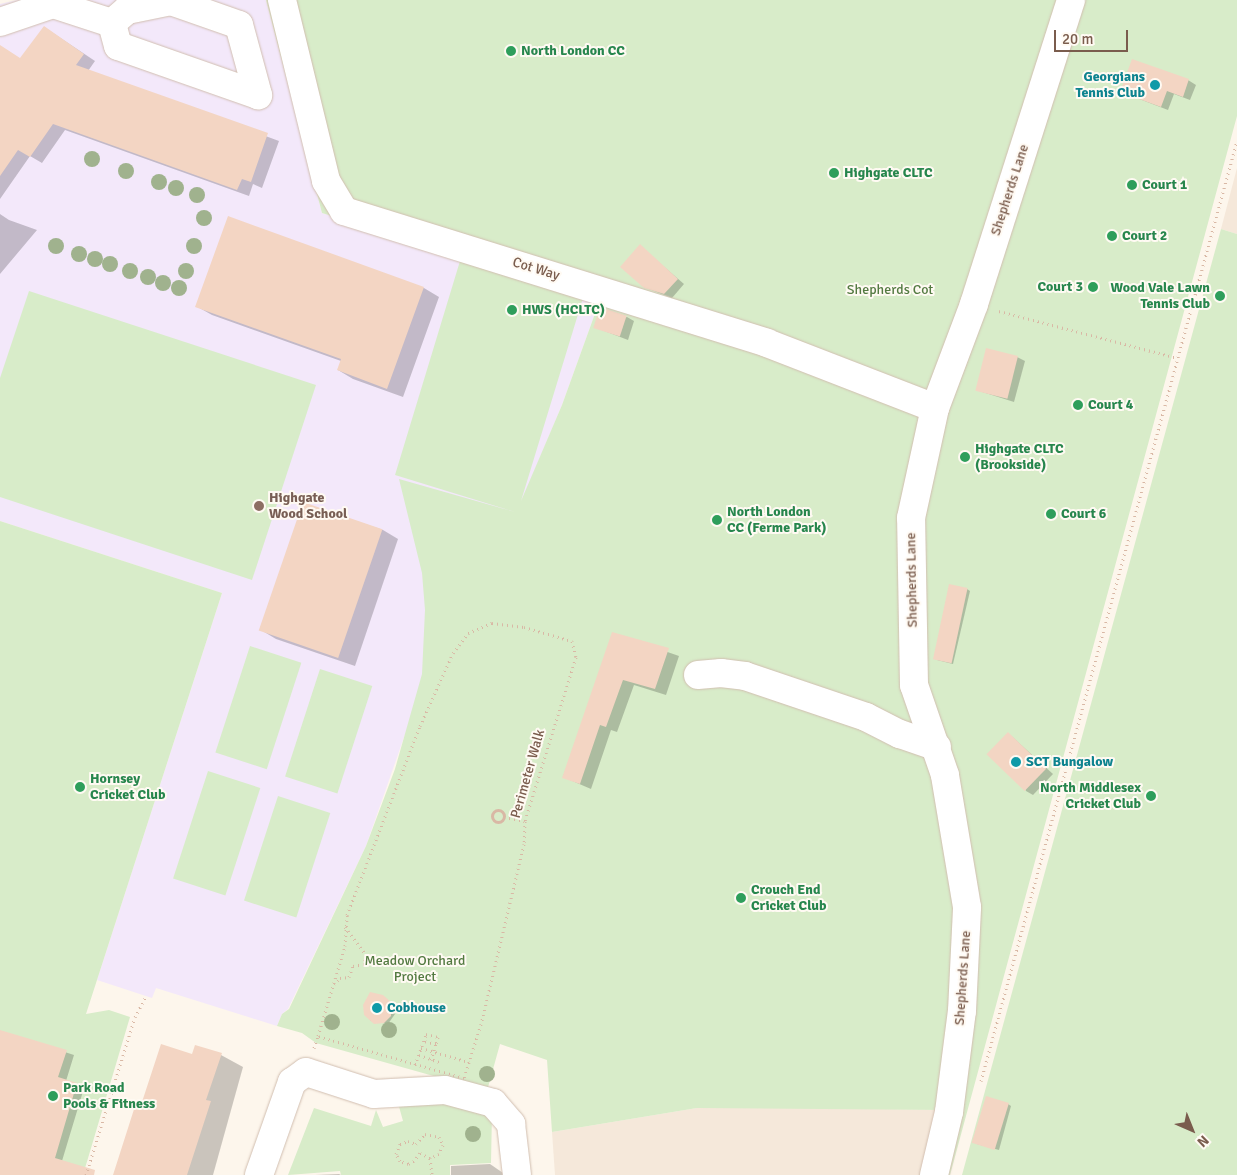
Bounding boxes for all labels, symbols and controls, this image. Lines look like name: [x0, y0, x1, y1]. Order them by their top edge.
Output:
scale bar: [1057, 20, 1131, 52]
text: 20 m: [1062, 30, 1093, 48]
place label: North London CC: [521, 43, 625, 59]
marker: North London CC: [505, 45, 517, 57]
place label: Georgians Tennis Club: [1075, 69, 1145, 102]
marker: Georgians Tennis Club: [1149, 79, 1161, 91]
street label: Shepherds Lane: [987, 142, 1033, 238]
place label: Highgate CLTC: [844, 165, 932, 181]
marker: Highgate CLTC: [828, 167, 840, 179]
place label: Court 1: [1142, 177, 1187, 193]
marker: Court 1: [1126, 179, 1138, 191]
place label: Court 2: [1122, 228, 1167, 244]
marker: Court 2: [1106, 230, 1118, 242]
street label: Cot Way: [510, 254, 562, 284]
place label: Court 3: [1038, 279, 1083, 295]
place label: Wood Vale Lawn Tennis Club: [1111, 280, 1210, 312]
marker: Court 3: [1087, 281, 1099, 293]
park label: Shepherds Cot: [847, 282, 933, 298]
marker: Wood Vale Lawn Tennis Club: [1214, 290, 1226, 302]
place label: HWS (HCLTC): [522, 302, 605, 318]
marker: HWS (HCLTC): [506, 304, 518, 316]
place label: Court 4: [1088, 397, 1133, 413]
marker: Court 4: [1072, 399, 1084, 411]
place label: Highgate CLTC (Brookside): [975, 441, 1063, 474]
marker: Highgate CLTC (Brookside): [959, 451, 971, 463]
place label: Highgate Wood School: [269, 490, 347, 522]
marker: Highgate Wood School: [253, 500, 265, 512]
place label: North London CC (Ferme Park): [727, 504, 826, 536]
place label: Court 6: [1061, 506, 1106, 522]
marker: Court 6: [1045, 508, 1057, 520]
marker: North London CC (Ferme Park): [711, 514, 723, 526]
street label: Shepherds Lane: [903, 532, 921, 628]
street label: Perimeter Walk: [507, 728, 549, 820]
place label: SCT Bungalow: [1026, 754, 1113, 770]
marker: SCT Bungalow: [1010, 756, 1022, 768]
place label: Hornsey Cricket Club: [90, 771, 165, 804]
place label: North Middlesex Cricket Club: [1040, 780, 1141, 812]
marker: Hornsey Cricket Club: [74, 781, 86, 793]
marker: North Middlesex Cricket Club: [1145, 790, 1157, 802]
place label: Crouch End Cricket Club: [751, 882, 826, 914]
marker: Crouch End Cricket Club: [735, 892, 747, 904]
street label: Shepherds Lane: [951, 930, 975, 1026]
park label: Meadow Orchard Project: [365, 953, 465, 986]
place label: Cobhouse: [387, 1000, 446, 1016]
marker: Cobhouse: [371, 1002, 383, 1014]
place label: Park Road Pools & Fitness: [63, 1080, 155, 1112]
marker: Park Road Pools & Fitness: [47, 1090, 59, 1102]
north arrow: [1167, 1105, 1217, 1155]
text: N: [1193, 1132, 1212, 1151]

